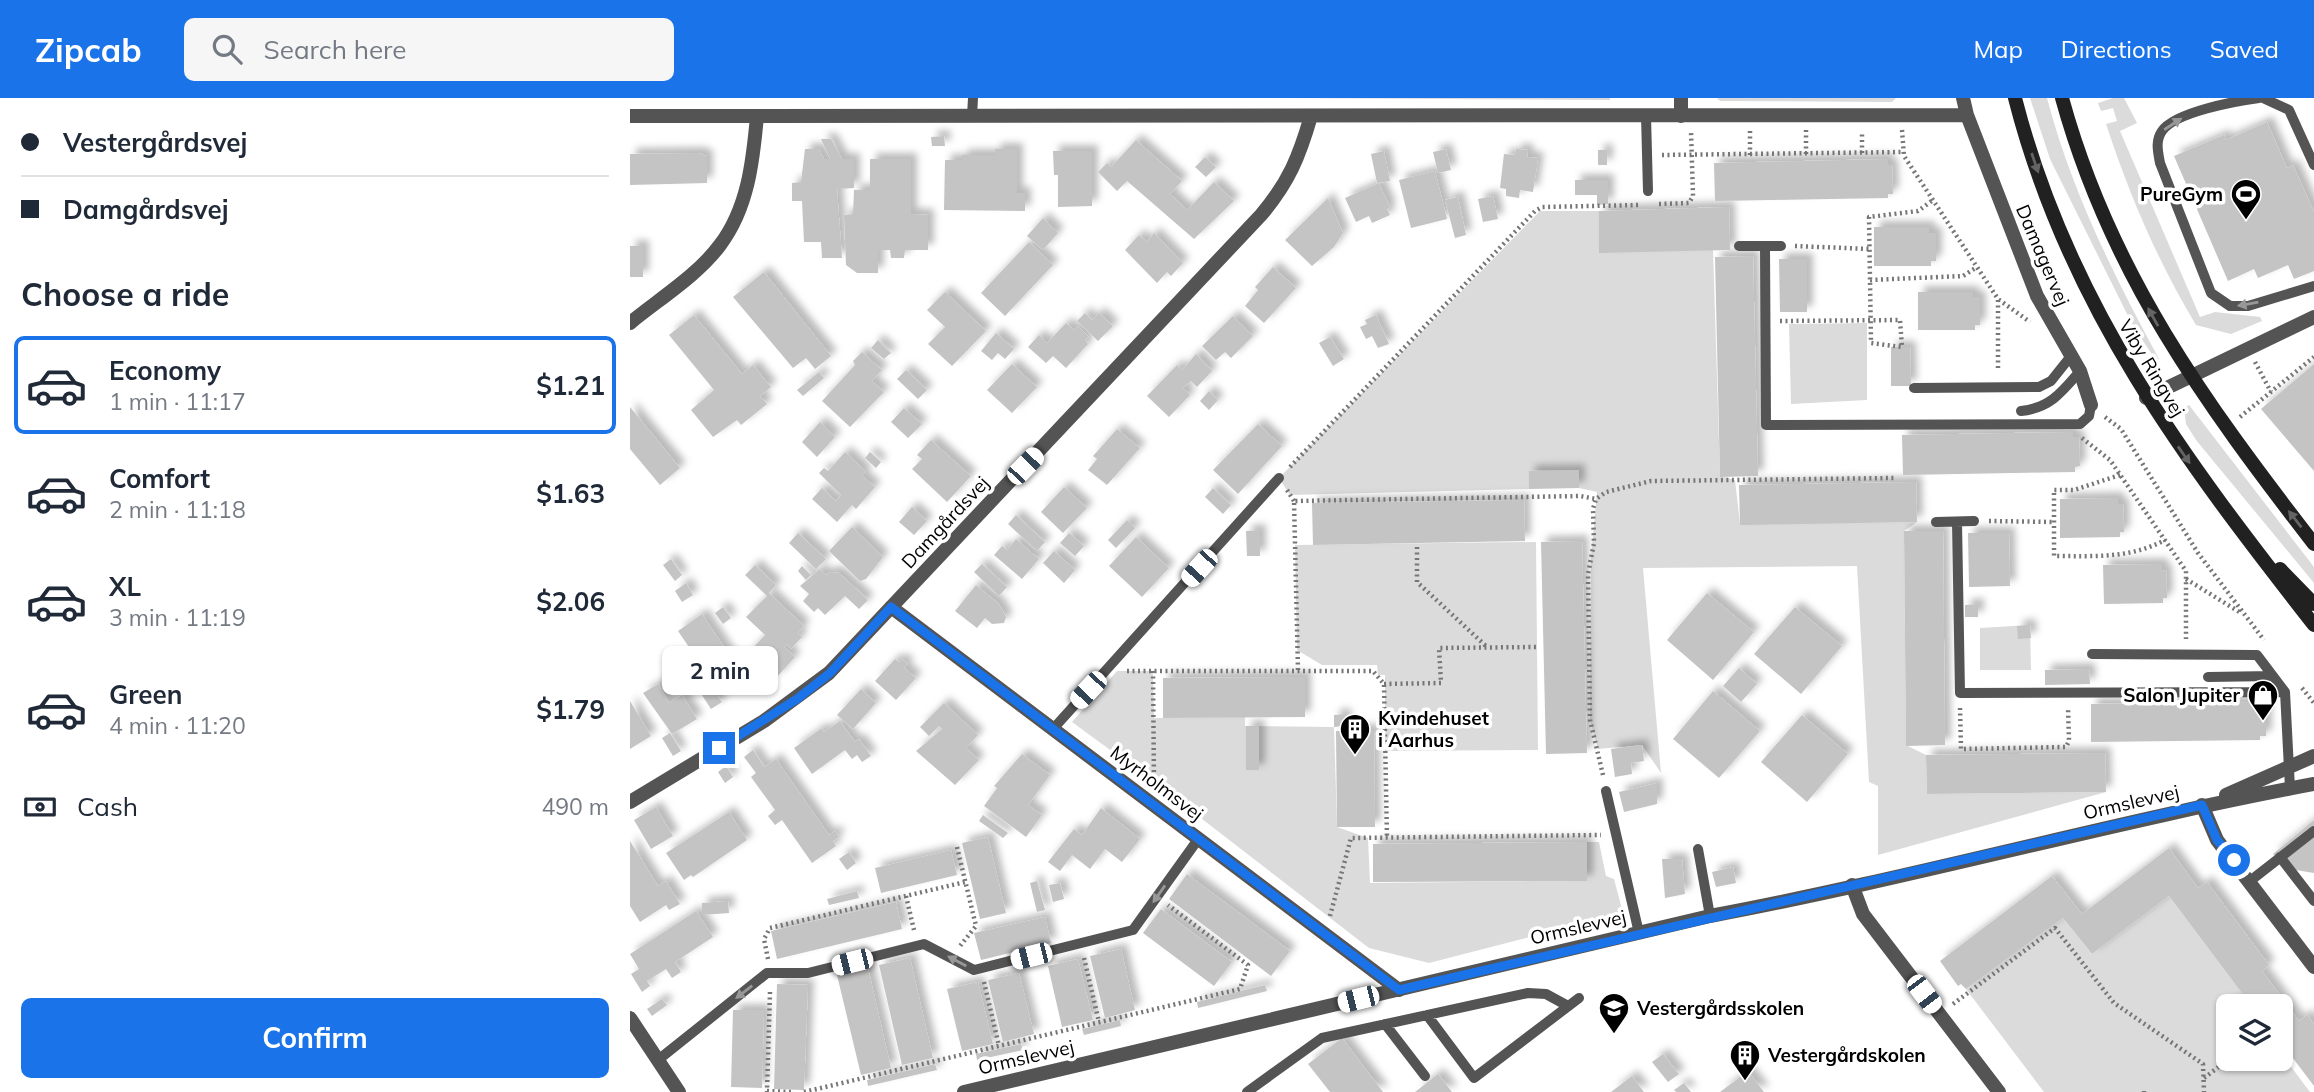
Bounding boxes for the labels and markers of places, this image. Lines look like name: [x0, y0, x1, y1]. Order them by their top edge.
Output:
sports icon: PureGym: [2229, 177, 2263, 221]
place label: PureGym: [2140, 182, 2223, 206]
shop icon: Salon Jupiter: [2246, 678, 2280, 722]
place label: Salon Jupiter: [2123, 683, 2241, 707]
place label: Kvindehuset i Aarhus: [1378, 706, 1489, 752]
building icon: Kvindehuset i Aarhus: [1338, 712, 1372, 756]
school or university icon: Vestergårdsskolen: [1597, 991, 1631, 1035]
place label: Vestergårdsskolen: [1636, 996, 1804, 1020]
building icon: Vestergårdskolen: [1728, 1038, 1762, 1082]
place label: Vestergårdskolen: [1767, 1043, 1926, 1067]

